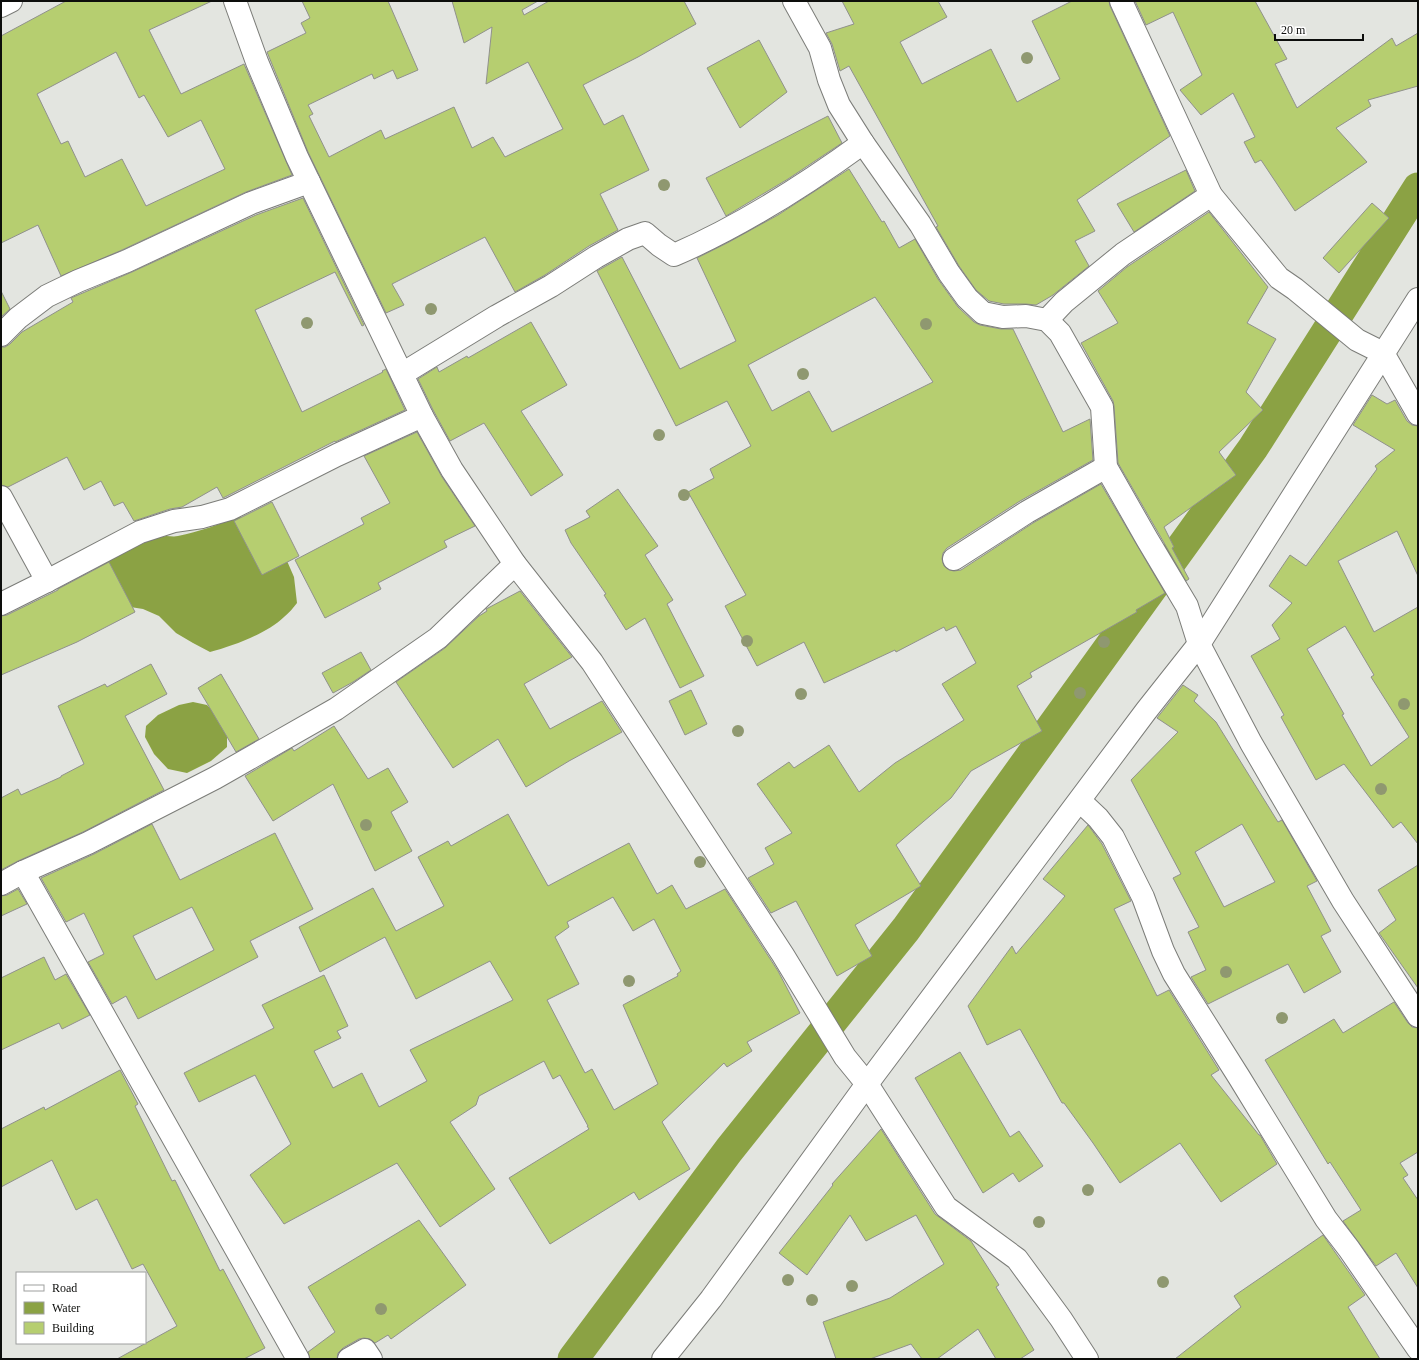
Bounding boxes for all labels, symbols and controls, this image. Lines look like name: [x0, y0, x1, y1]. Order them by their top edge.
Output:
scale bar: [1275, 16, 1363, 42]
text: 20 m: [1281, 23, 1306, 37]
legend: [16, 1272, 146, 1344]
text: Road: [52, 1281, 77, 1295]
text: Water: [52, 1301, 80, 1315]
text: Building: [52, 1321, 94, 1335]

